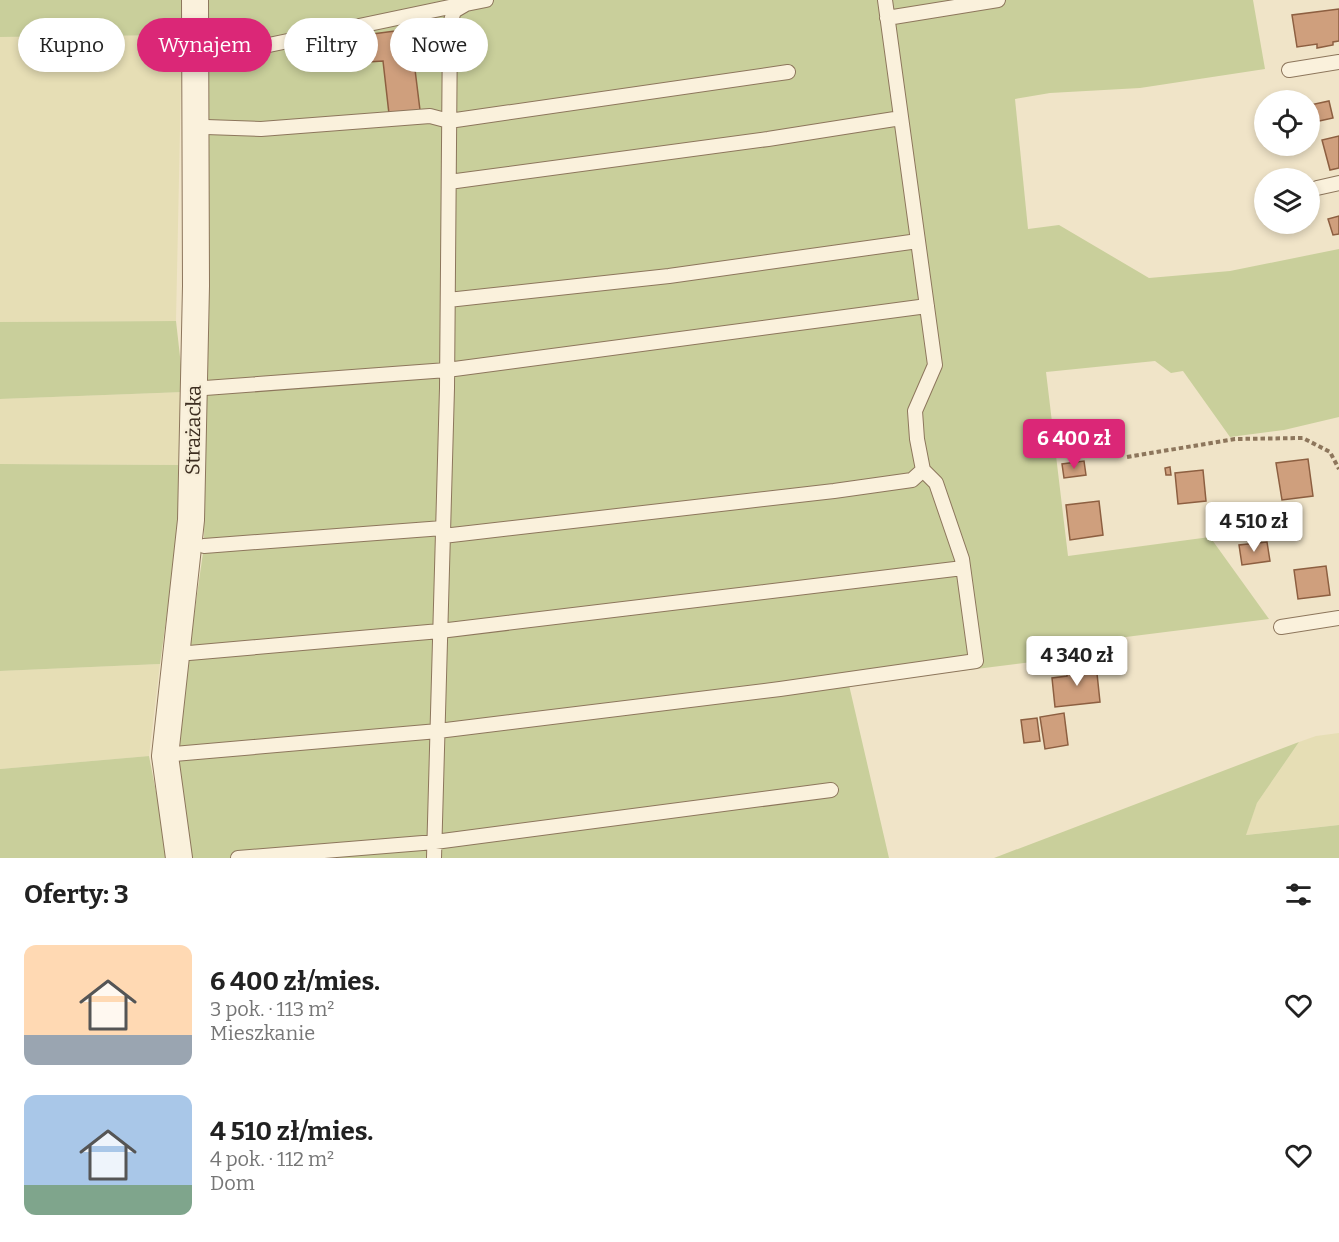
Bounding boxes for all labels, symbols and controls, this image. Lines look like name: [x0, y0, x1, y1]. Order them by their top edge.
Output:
chip: Kupno: [18, 18, 125, 72]
chip: Wynajem: [137, 18, 272, 72]
chip: Filtry: [284, 18, 378, 72]
chip: Nowe: [390, 18, 488, 72]
map controls: [1254, 90, 1320, 234]
button: locate: [1254, 90, 1320, 156]
button: layers: [1254, 168, 1320, 234]
street label: Strażacka: [180, 385, 206, 475]
pin: 6 400 zł: [1012, 419, 1136, 470]
text: 6 400 zł: [1037, 426, 1111, 450]
pin: 4 510 zł: [1192, 502, 1316, 553]
text: 4 510 zł: [1220, 509, 1288, 533]
pin: 4 340 zł: [1015, 636, 1139, 687]
text: 4 340 zł: [1040, 643, 1114, 667]
icon: filters: [1282, 878, 1315, 911]
text: Oferty: 3: [24, 879, 129, 910]
text: 6 400 zł/mies.: [210, 966, 380, 997]
icon: home: [72, 969, 144, 1041]
icon: heart: [1282, 989, 1315, 1022]
text: 3 pok. · 113 m²: [210, 997, 334, 1021]
text: Mieszkanie: [210, 1021, 315, 1045]
text: 4 510 zł/mies.: [210, 1116, 373, 1147]
icon: home: [72, 1119, 144, 1191]
icon: heart: [1282, 1139, 1315, 1172]
text: 4 pok. · 112 m²: [210, 1147, 334, 1171]
text: Dom: [210, 1171, 255, 1195]

